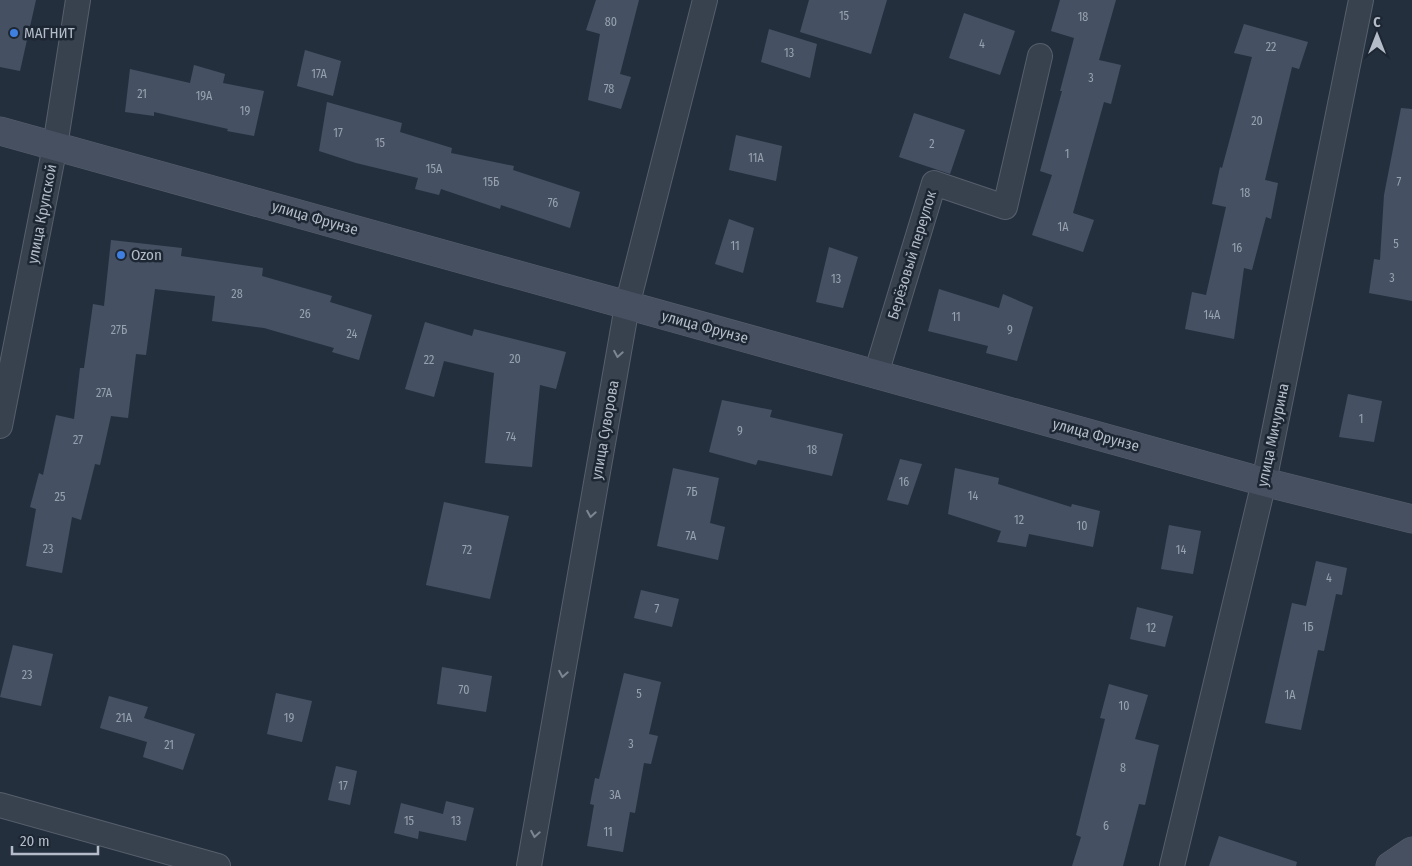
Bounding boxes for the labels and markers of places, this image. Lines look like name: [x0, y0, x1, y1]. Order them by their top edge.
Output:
place label: МАГНИТ: [24, 24, 75, 42]
marker: МАГНИТ: [8, 27, 20, 39]
place label: Ozon: [131, 246, 162, 264]
marker: Ozon: [115, 249, 127, 261]

